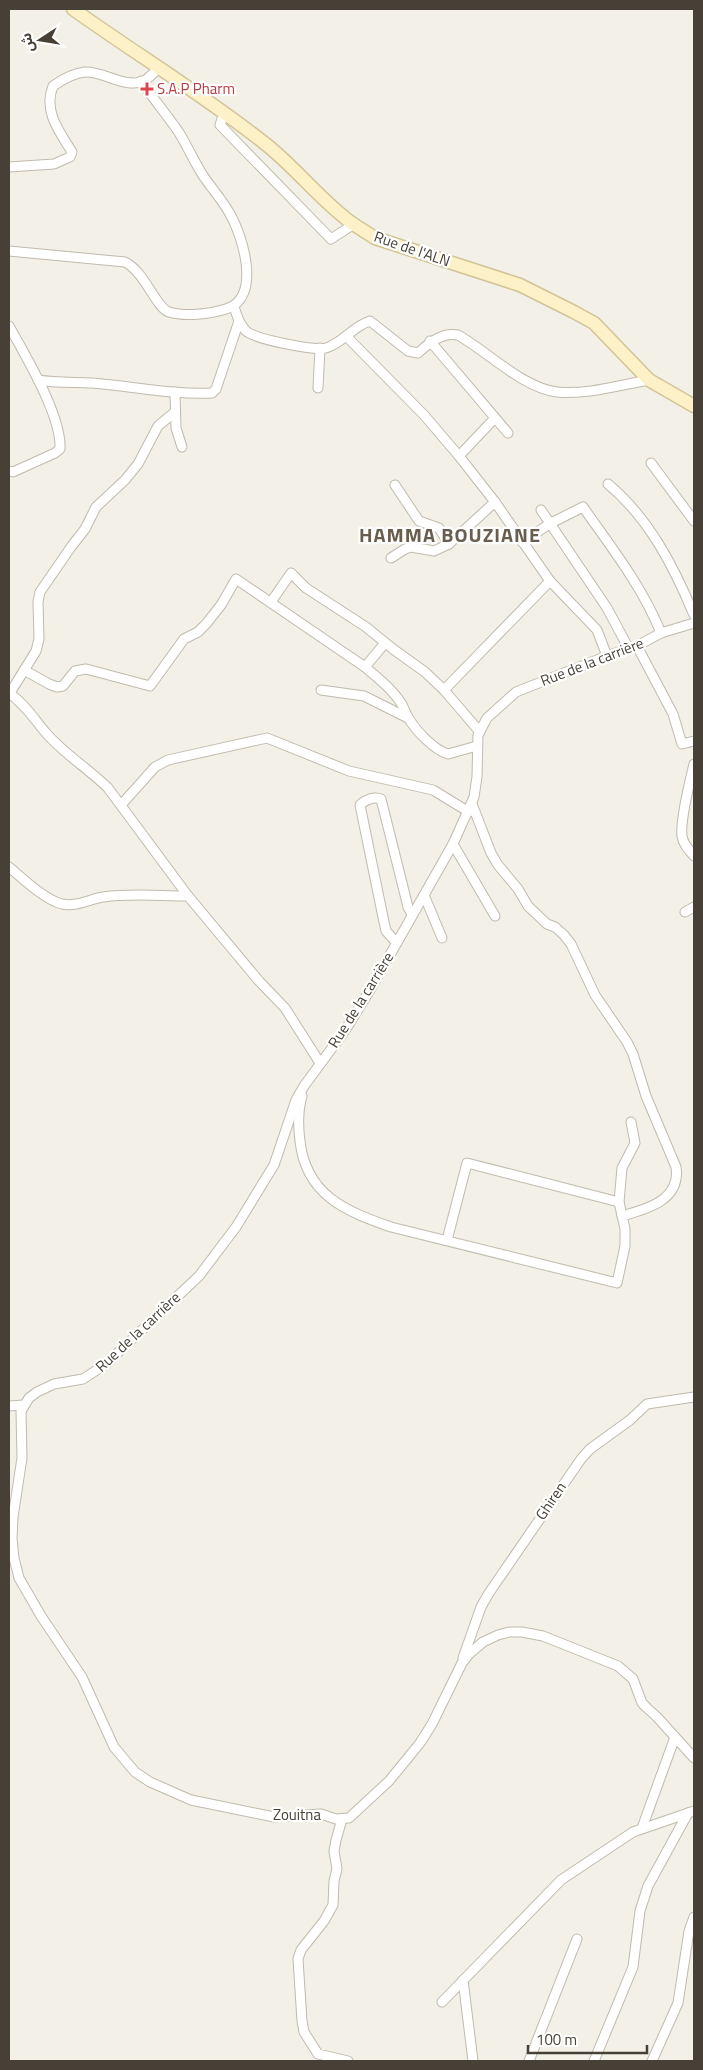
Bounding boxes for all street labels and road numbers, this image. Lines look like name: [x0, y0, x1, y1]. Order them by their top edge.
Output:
street label: Rue de l'ALN: [371, 225, 453, 272]
street label: Rue de la carrière: [537, 631, 647, 692]
street label: Rue de la carrière: [322, 947, 399, 1052]
street label: Rue de la carrière: [90, 1286, 185, 1377]
street label: Ghiren: [530, 1477, 572, 1524]
street label: Zouitna: [273, 1803, 321, 1826]

